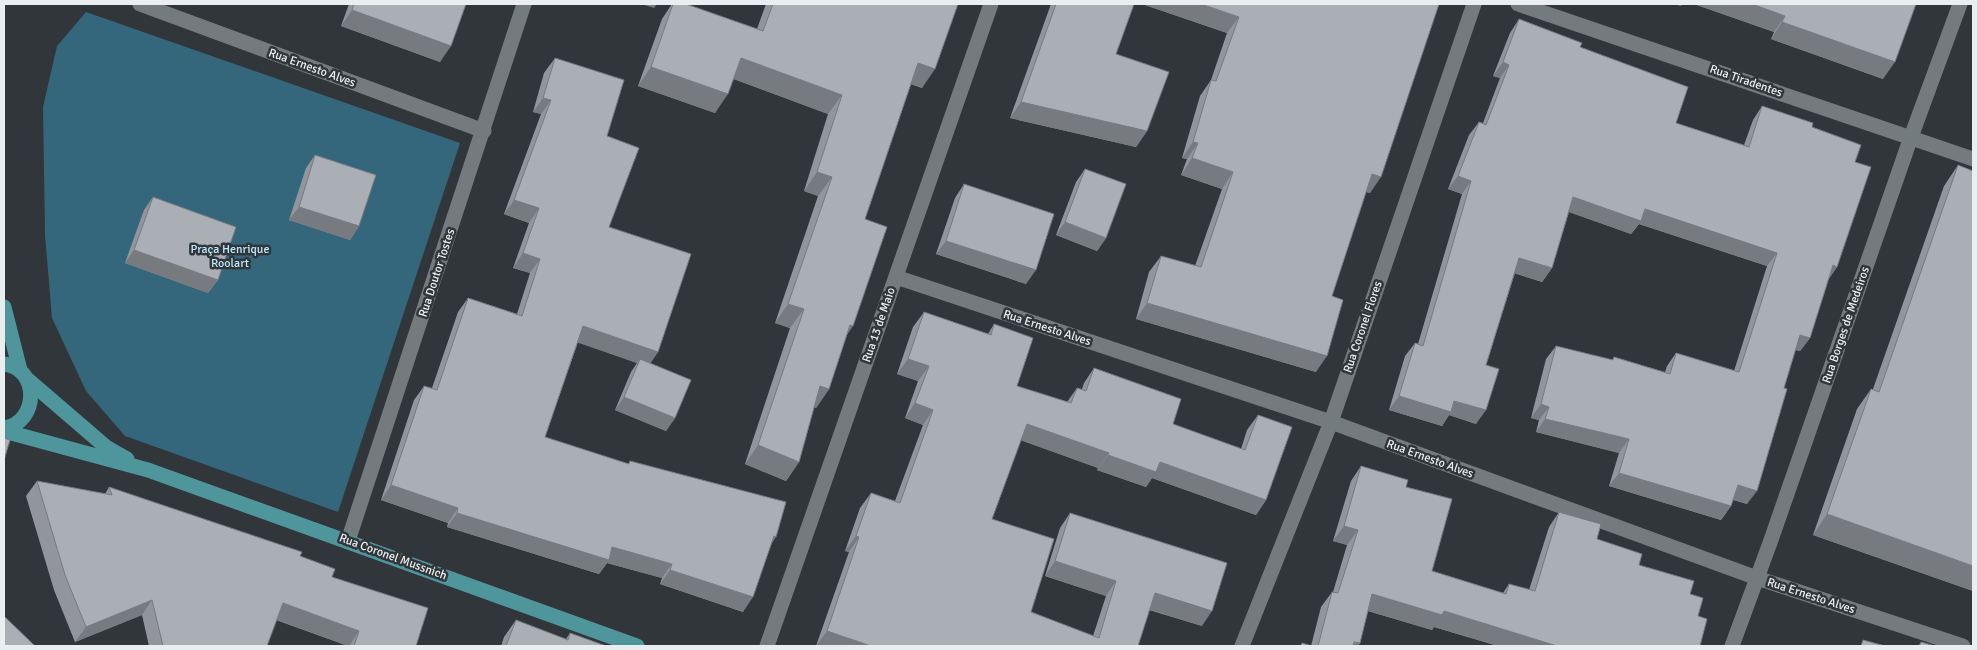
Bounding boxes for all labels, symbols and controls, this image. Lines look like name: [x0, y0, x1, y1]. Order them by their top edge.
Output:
street label: Rua Ernesto Alves: [266, 45, 358, 91]
street label: Rua Tiradentes: [1708, 62, 1784, 100]
street label: Rua Doutor Tostes: [416, 227, 458, 319]
park label: Praça Henrique Roolart: [191, 242, 269, 271]
street label: Rua Borges de Medeiros: [1819, 265, 1873, 385]
street label: Rua Coronel Flores: [1340, 279, 1386, 375]
street label: Rua 13 de Maio: [859, 286, 899, 364]
street label: Rua Ernesto Alves: [1001, 307, 1093, 349]
street label: Rua Ernesto Alves: [1384, 436, 1476, 482]
street label: Rua Coronel Mussnich: [337, 531, 449, 583]
street label: Rua Ernesto Alves: [1765, 575, 1857, 617]

